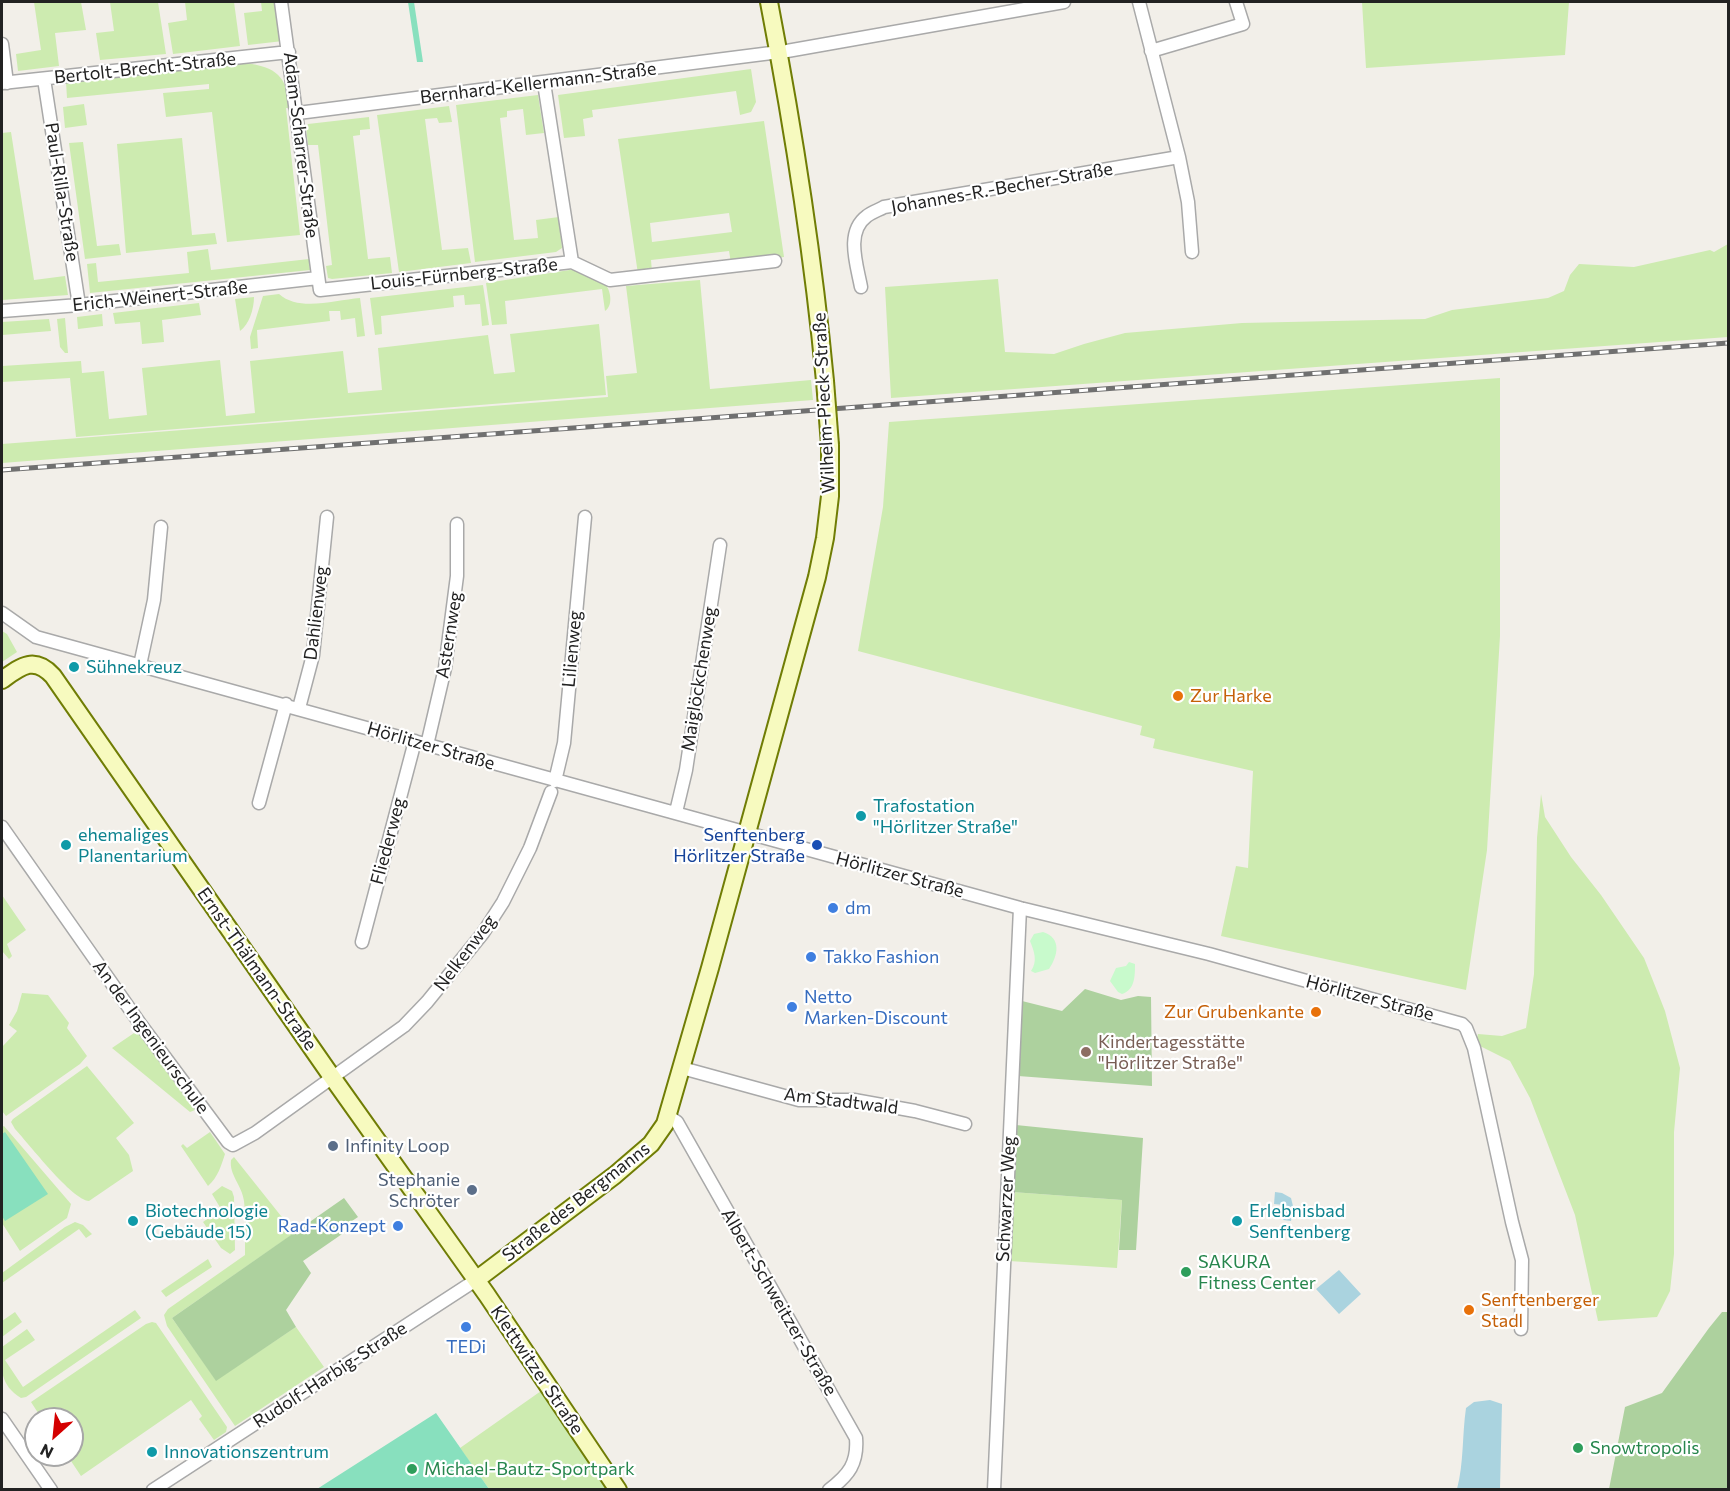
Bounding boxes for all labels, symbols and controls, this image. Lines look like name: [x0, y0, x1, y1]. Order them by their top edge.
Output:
street label: Bertolt-Brecht-Straße: [53, 48, 237, 88]
street label: Adam-Scharrer-Straße: [279, 51, 323, 239]
street label: Bernhard-Kellermann-Straße: [419, 58, 657, 108]
street label: Paul-Rilla-Straße: [40, 121, 84, 263]
street label: Johannes-R.-Becher-Straße: [889, 158, 1115, 218]
street label: Louis-Fürnberg-Straße: [369, 253, 559, 295]
street label: Erich-Weinert-Straße: [71, 276, 249, 316]
street label: Wilhelm-Pieck-Straße: [808, 312, 840, 494]
street label: Dahlienweg: [299, 564, 333, 662]
street label: Asternweg: [431, 590, 467, 680]
street label: Maiglöckchenweg: [677, 605, 721, 753]
street label: Lilienweg: [558, 610, 586, 688]
place label: Sühnekreuz: [86, 656, 182, 678]
marker: Sühnekreuz: [67, 660, 81, 674]
place label: Zur Harke: [1190, 685, 1272, 707]
marker: Zur Harke: [1171, 689, 1185, 703]
street label: Hörlitzer Straße: [365, 717, 497, 775]
street label: Fliederweg: [366, 795, 410, 887]
place label: Trafostation "Hörlitzer Straße": [873, 795, 1018, 838]
marker: Trafostation "Hörlitzer Straße": [854, 809, 868, 823]
place label: ehemaliges Planentarium: [78, 824, 188, 866]
place label: Senftenberg Hörlitzer Straße: [673, 824, 805, 866]
marker: ehemaliges Planentarium: [59, 838, 73, 852]
marker: Senftenberg Hörlitzer Straße: [810, 838, 824, 852]
street label: Hörlitzer Straße: [834, 848, 966, 902]
street label: Ernst-Thälmann-Straße: [193, 883, 321, 1055]
place label: dm: [845, 897, 871, 919]
marker: dm: [826, 901, 840, 915]
street label: Nelkenweg: [429, 911, 501, 995]
place label: Takko Fashion: [823, 946, 939, 968]
marker: Takko Fashion: [804, 950, 818, 964]
street label: An der Ingenieurschule: [88, 956, 214, 1118]
street label: Hörlitzer Straße: [1304, 971, 1436, 1025]
place label: Netto Marken-Discount: [804, 986, 948, 1028]
marker: Netto Marken-Discount: [785, 1000, 799, 1014]
place label: Zur Grubenkante: [1164, 1001, 1304, 1023]
marker: Zur Grubenkante: [1309, 1005, 1323, 1019]
place label: Kindertagesstätte "Hörlitzer Straße": [1098, 1031, 1245, 1074]
marker: Kindertagesstätte "Hörlitzer Straße": [1079, 1045, 1093, 1059]
street label: Am Stadtwald: [783, 1083, 899, 1119]
place label: Infinity Loop: [345, 1135, 450, 1157]
street label: Schwarzer Weg: [992, 1136, 1020, 1262]
street label: Straße des Bergmanns: [498, 1138, 654, 1266]
marker: Infinity Loop: [326, 1139, 340, 1153]
place label: Stephanie Schröter: [378, 1169, 460, 1212]
marker: Stephanie Schröter: [465, 1183, 479, 1197]
place label: Biotechnologie (Gebäude 15): [145, 1200, 268, 1242]
place label: Erlebnisbad Senftenberg: [1249, 1200, 1351, 1242]
street label: Albert-Schweitzer-Straße: [717, 1205, 841, 1399]
marker: Biotechnologie (Gebäude 15): [126, 1214, 140, 1228]
marker: Erlebnisbad Senftenberg: [1230, 1214, 1244, 1228]
place label: Rad-Konzept: [278, 1215, 386, 1237]
marker: Rad-Konzept: [391, 1219, 405, 1233]
place label: SAKURA Fitness Center: [1198, 1251, 1316, 1294]
marker: SAKURA Fitness Center: [1179, 1265, 1193, 1279]
place label: Senftenberger Stadl: [1481, 1289, 1599, 1332]
street label: Klettwitzer Straße: [486, 1301, 588, 1439]
marker: Senftenberger Stadl: [1462, 1303, 1476, 1317]
street label: Rudolf-Harbig-Straße: [249, 1317, 411, 1433]
marker: TEDi: [459, 1320, 473, 1334]
place label: TEDi: [446, 1336, 486, 1358]
north arrow: [24, 1407, 84, 1467]
place label: Snowtropolis: [1590, 1437, 1700, 1459]
text: N: [37, 1441, 56, 1463]
place label: Innovationszentrum: [164, 1441, 329, 1463]
marker: Snowtropolis: [1571, 1441, 1585, 1455]
marker: Innovationszentrum: [145, 1445, 159, 1459]
place label: Michael-Bautz-Sportpark: [424, 1458, 635, 1480]
marker: Michael-Bautz-Sportpark: [405, 1462, 419, 1476]

